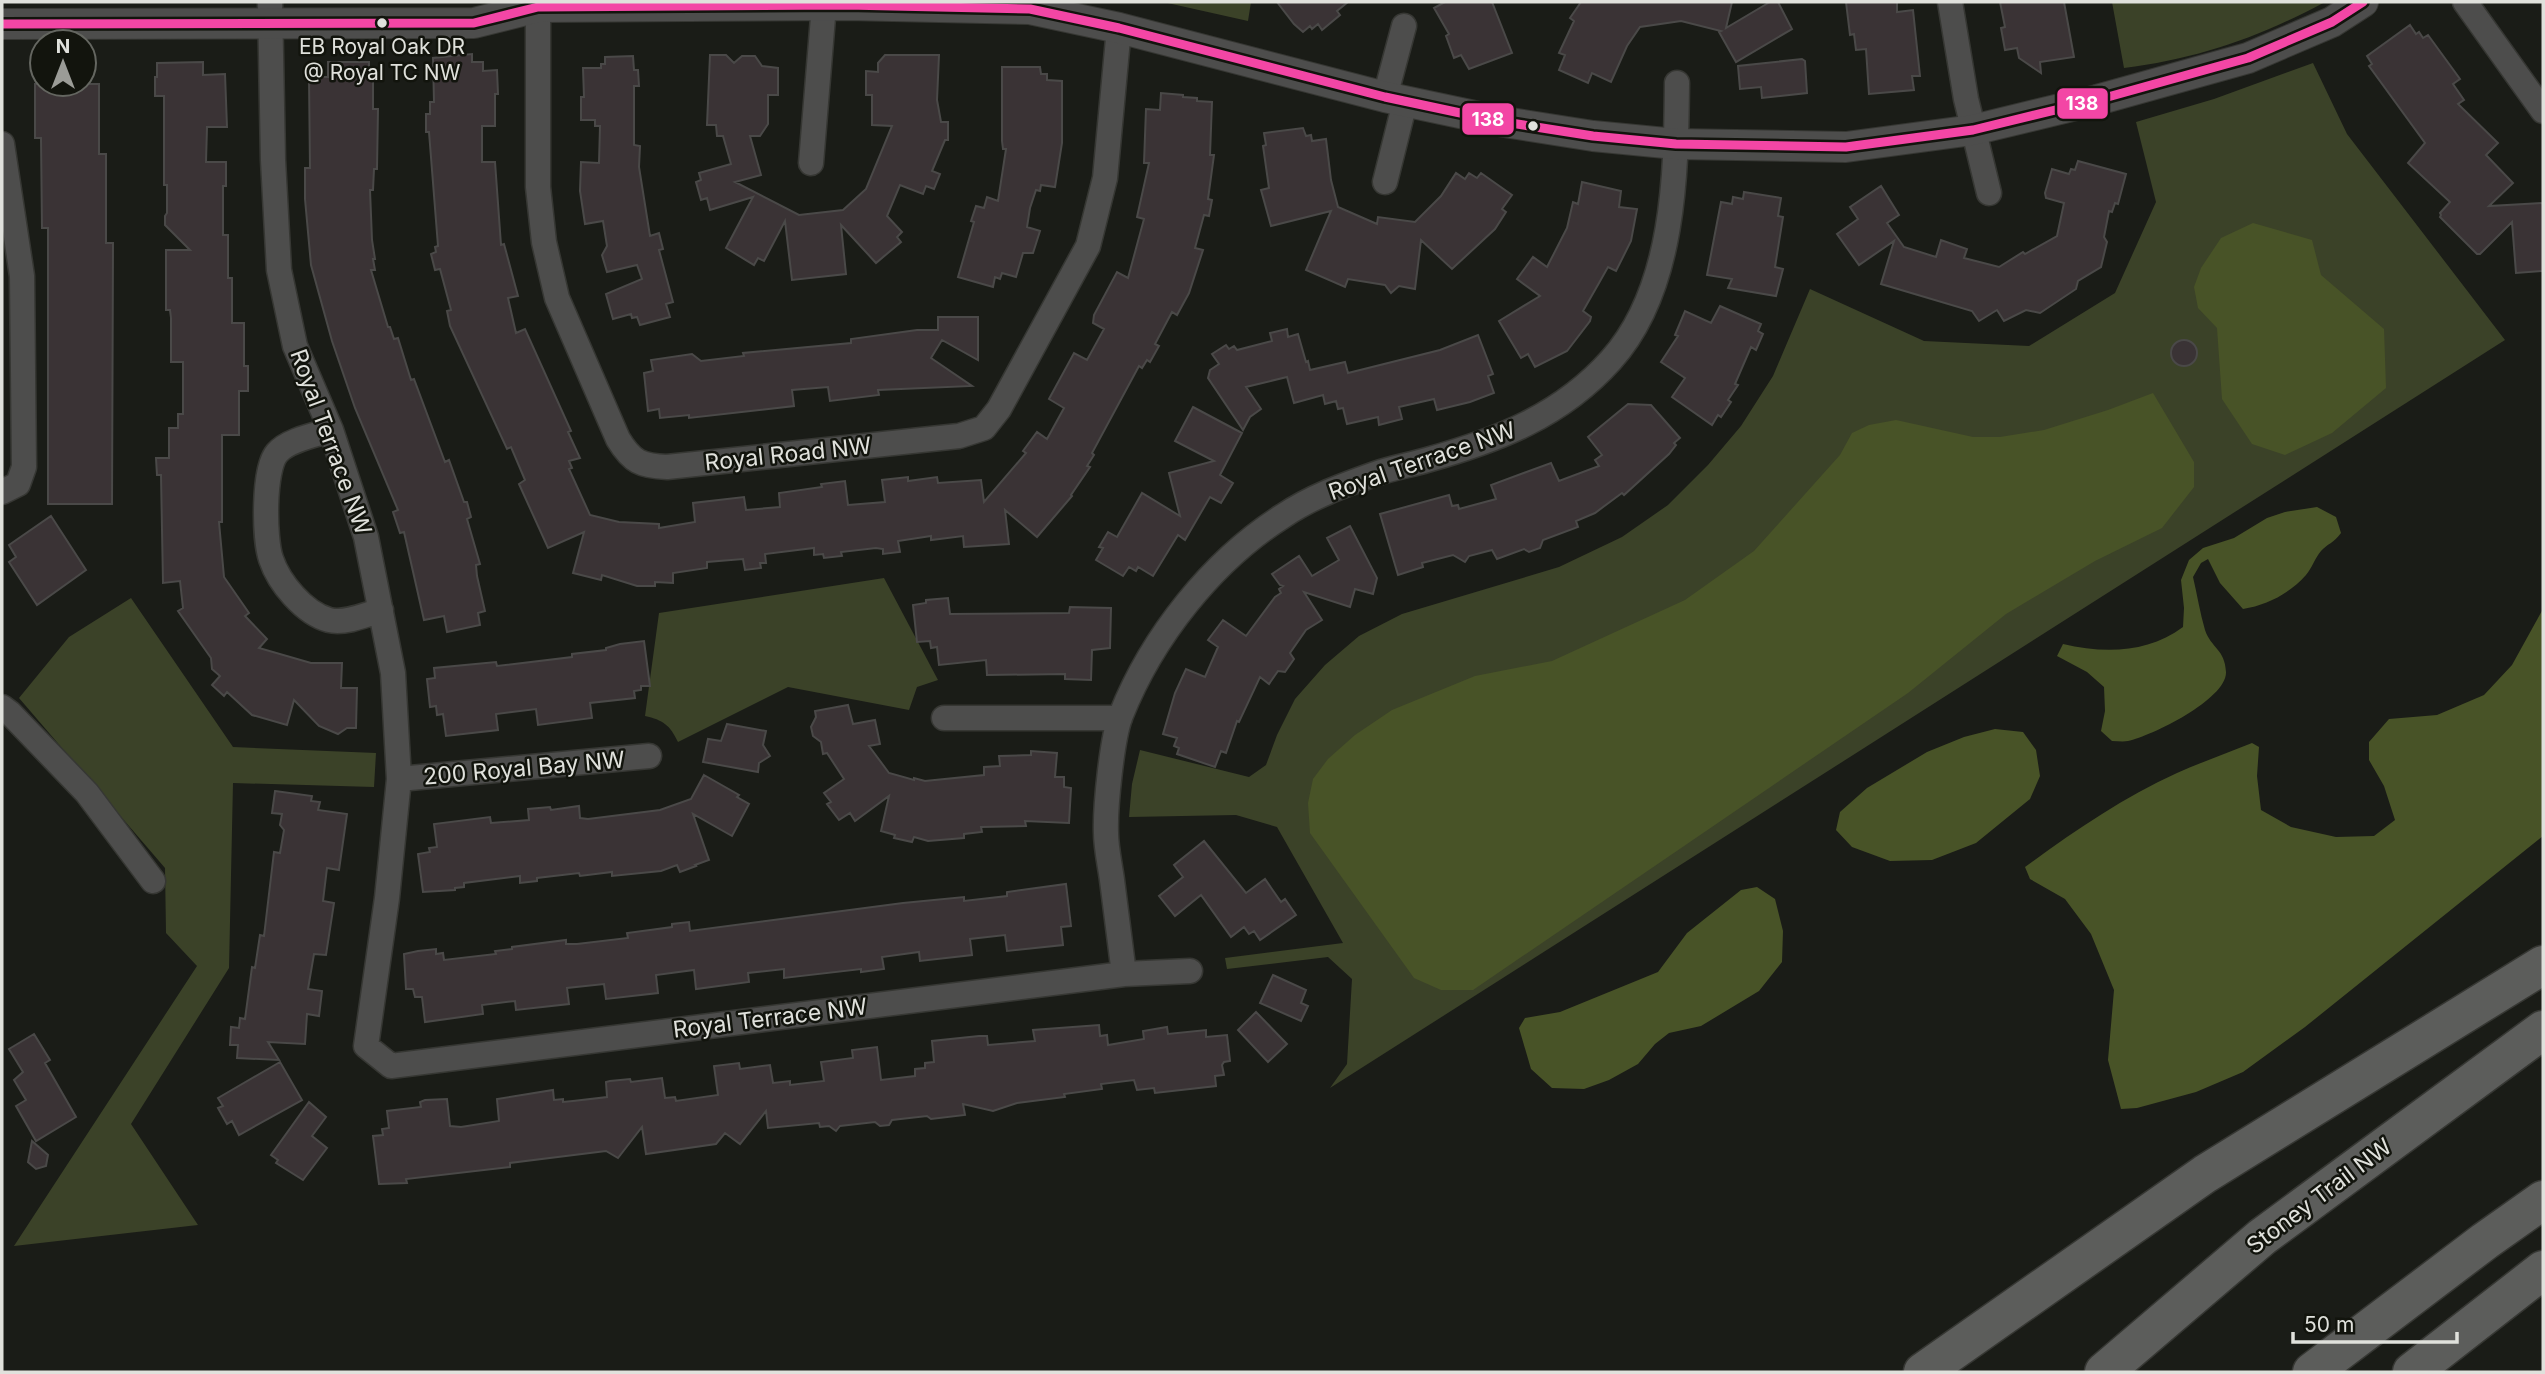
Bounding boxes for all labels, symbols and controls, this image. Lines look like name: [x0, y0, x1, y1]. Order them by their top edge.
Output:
marker: EB Royal Oak DR @ Royal TC NW: [375, 16, 389, 30]
north arrow: [28, 28, 98, 98]
place label: EB Royal Oak DR @ Royal TC NW: [299, 34, 465, 85]
text: N: [56, 35, 70, 58]
line badge: 138: [2056, 87, 2109, 120]
text: 138: [2066, 92, 2098, 115]
line badge: 138: [1461, 102, 1515, 136]
text: 138: [1472, 108, 1504, 131]
unlabelled marker: [1526, 119, 1540, 133]
street label: Royal Terrace NW: [284, 345, 378, 539]
street label: Royal Terrace NW: [1325, 416, 1519, 506]
street label: Royal Road NW: [703, 431, 873, 477]
street label: 200 Royal Bay NW: [422, 745, 626, 791]
street label: Royal Terrace NW: [671, 992, 869, 1044]
street label: Stoney Trail NW: [2241, 1132, 2397, 1260]
scale bar: [2293, 1300, 2458, 1344]
text: 50 m: [2304, 1312, 2354, 1337]

